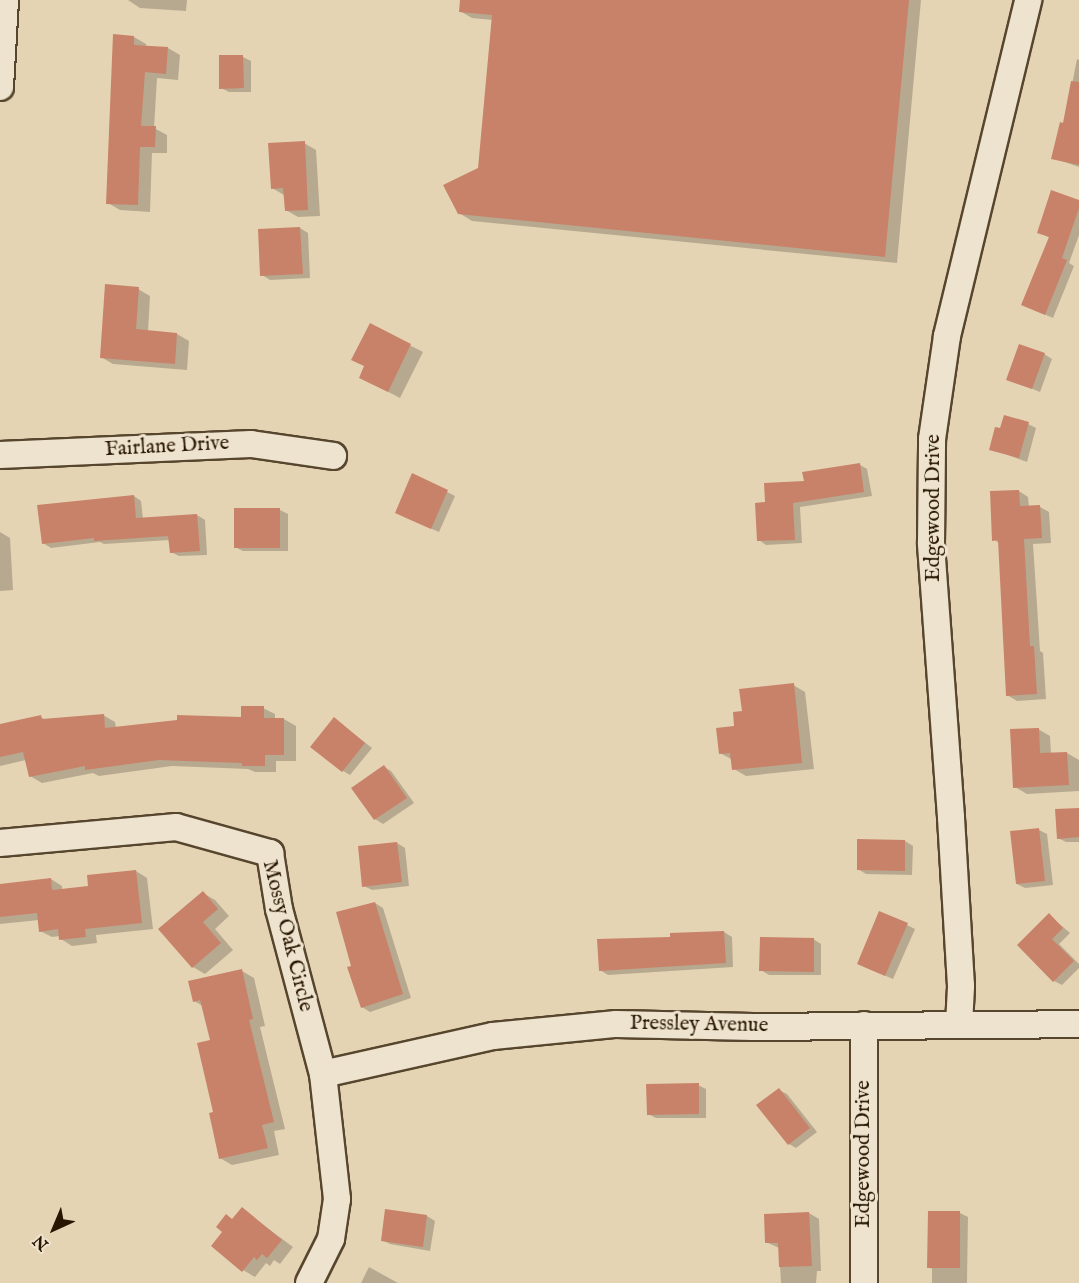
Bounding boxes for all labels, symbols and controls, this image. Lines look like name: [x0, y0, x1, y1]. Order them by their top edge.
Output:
street label: Fairlane Drive: [104, 431, 230, 463]
street label: Edgewood Drive: [921, 434, 947, 582]
street label: Mossy Oak Circle: [256, 858, 318, 1014]
street label: Pressley Avenue: [629, 1011, 769, 1039]
street label: Edgewood Drive: [851, 1080, 877, 1228]
north arrow: [24, 1199, 84, 1259]
text: N: [30, 1230, 53, 1254]

